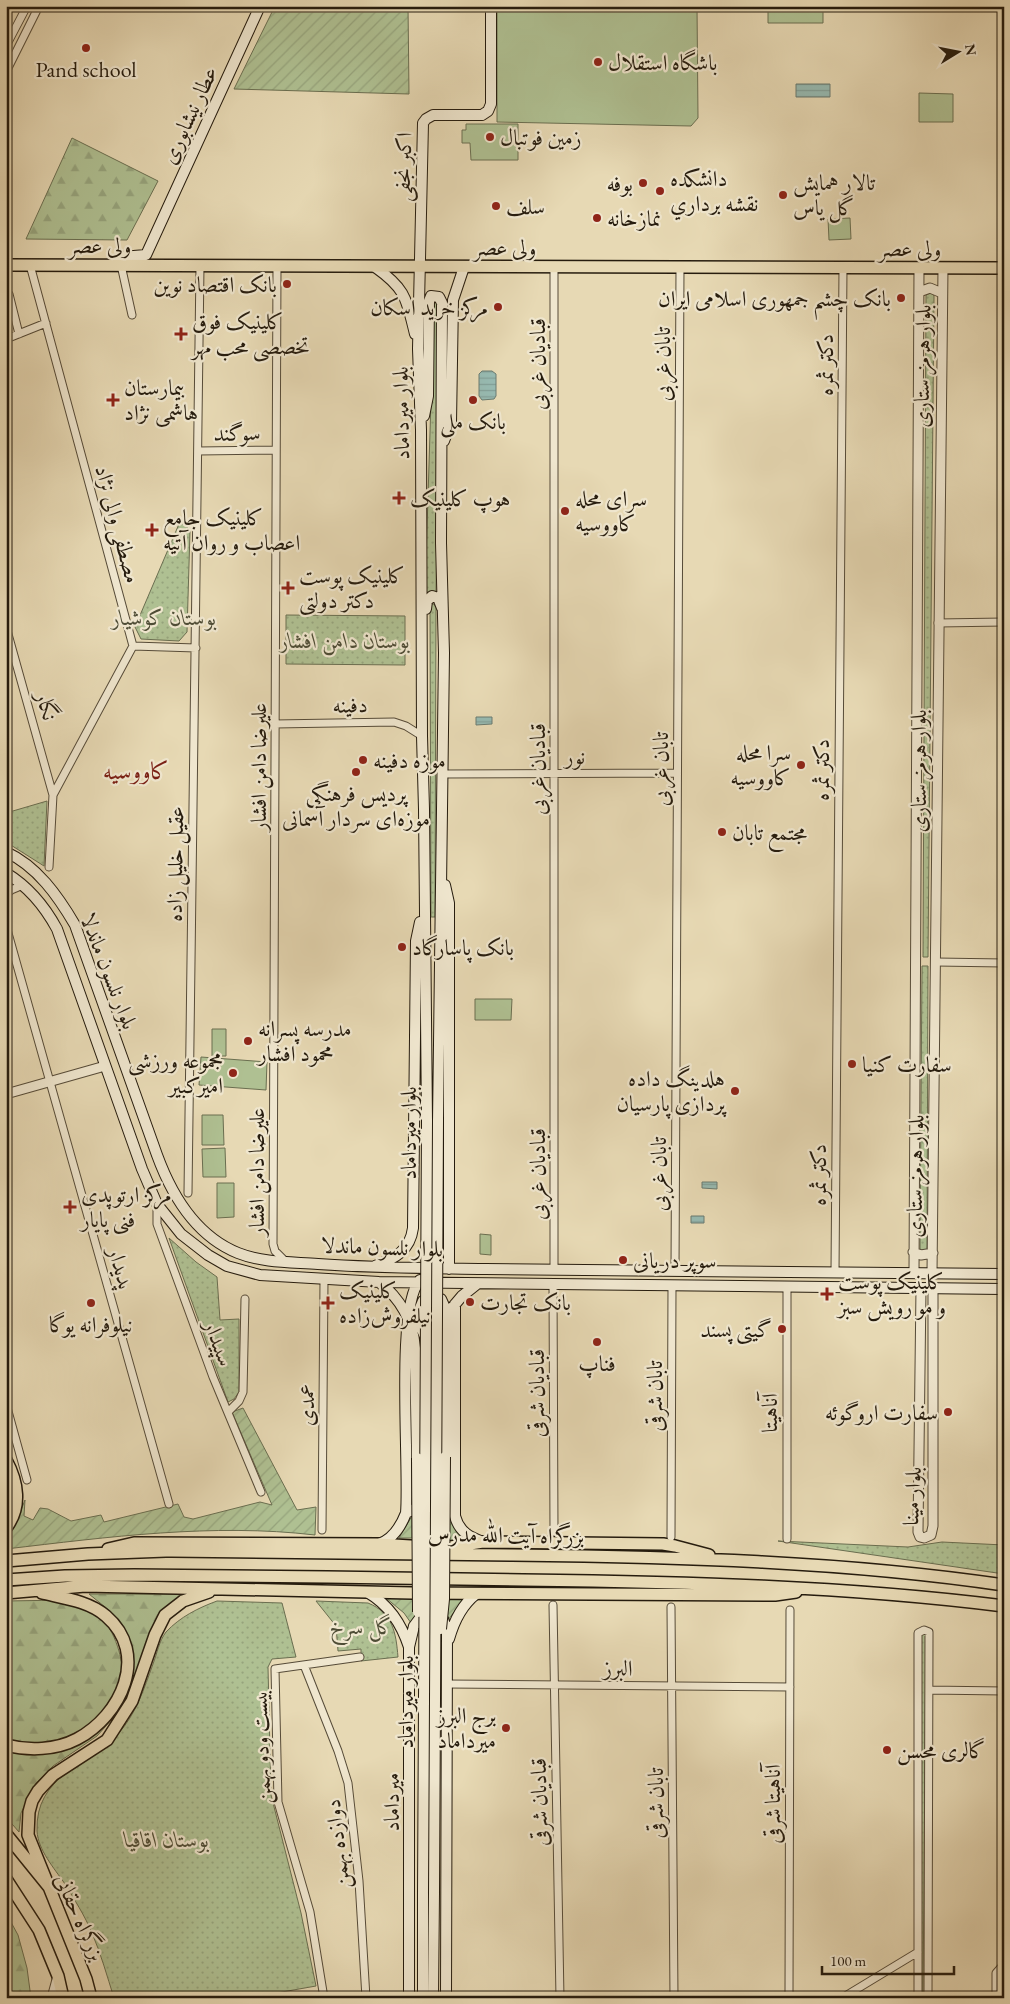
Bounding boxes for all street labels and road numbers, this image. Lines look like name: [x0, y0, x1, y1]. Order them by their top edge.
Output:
street label: عطار نیشابوری: [154, 61, 224, 169]
street label: اکبر نجفی: [387, 132, 421, 202]
street label: ولی عصر: [67, 231, 131, 260]
street label: ولی عصر: [472, 233, 536, 262]
street label: ولی عصر: [877, 234, 941, 263]
street label: بلوار هرمز ستاری: [906, 304, 939, 428]
street label: قبادیان غربی: [523, 318, 554, 410]
street label: تابان غربی: [648, 326, 679, 401]
street label: دکتر ثمره: [811, 334, 840, 396]
street label: بلوار میرداماد: [386, 366, 416, 460]
street label: سوگند: [213, 418, 261, 448]
street label: مصطفی والی نژاد: [86, 462, 148, 587]
street label: نگار: [29, 686, 65, 724]
street label: دفینه: [332, 690, 368, 720]
street label: علیرضا دامن افشار: [244, 703, 274, 833]
street label: بلوار هرمز ستاری: [904, 709, 934, 833]
street label: قبادیان غربی: [523, 723, 554, 815]
street label: تابان غربی: [646, 731, 677, 806]
street label: دکتر ثمره: [807, 739, 836, 801]
street label: نور: [563, 742, 585, 771]
street label: عقیل خلیل زاده: [159, 806, 192, 922]
street label: بلوار نلسون ماندلا: [74, 909, 144, 1033]
street label: بلوار میرداماد: [394, 1086, 423, 1180]
street label: علیرضا دامن افشار: [242, 1108, 272, 1238]
street label: بلوار هرمز ستاری: [899, 1114, 932, 1238]
street label: قبادیان غربی: [523, 1128, 554, 1220]
street label: تابان غربی: [644, 1136, 675, 1211]
street label: دکتر ثمره: [804, 1144, 833, 1206]
street label: بلوار نلسون ماندلا: [320, 1230, 444, 1264]
street label: پدیدار: [100, 1242, 141, 1293]
street label: سپیدار: [196, 1314, 241, 1370]
street label: قبادیان شرقی: [522, 1349, 551, 1437]
street label: تابان شرقی: [640, 1360, 669, 1431]
street label: عمدی: [292, 1384, 321, 1426]
street label: آناهیتا: [755, 1391, 784, 1433]
street label: بلوار مینا: [896, 1466, 928, 1526]
street label: بزرگراه آیت الله مدرس: [428, 1516, 585, 1551]
street label: البرز: [601, 1653, 633, 1683]
street label: بلوار میرداماد: [391, 1655, 420, 1749]
street label: بیست ودو بهمن: [245, 1689, 278, 1805]
street label: قبادیان شرقی: [524, 1758, 554, 1846]
street label: آناهیتا شرقی: [758, 1762, 787, 1844]
street label: تابان شرقی: [641, 1767, 670, 1838]
street label: میرداماد: [377, 1773, 406, 1831]
street label: دوازده بهمن: [318, 1798, 357, 1890]
street label: بزرگراه حقانی: [48, 1869, 112, 1965]

